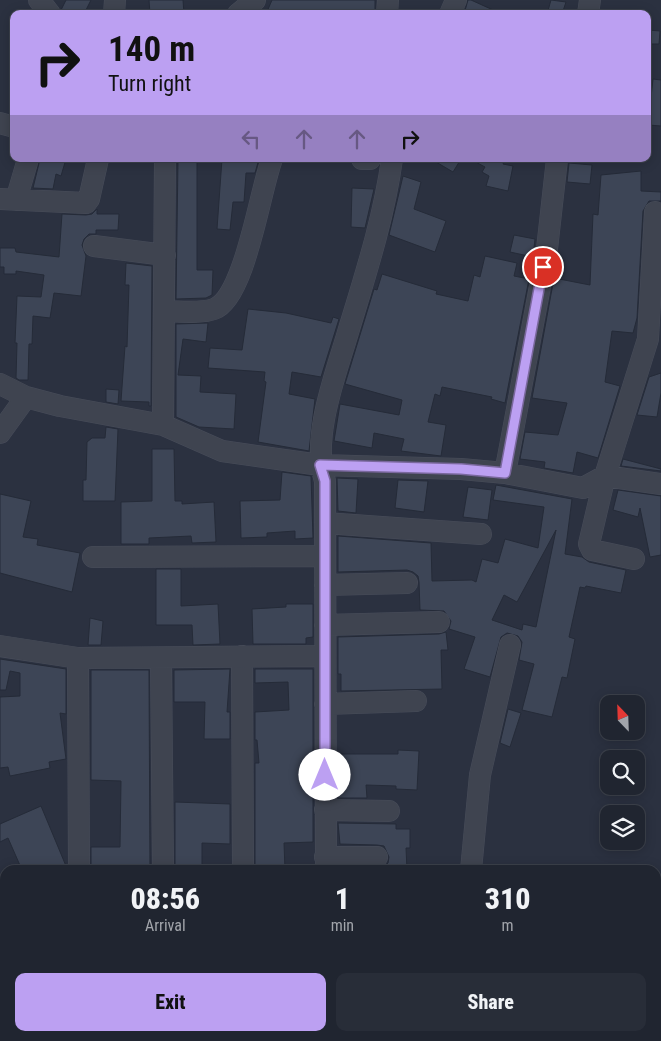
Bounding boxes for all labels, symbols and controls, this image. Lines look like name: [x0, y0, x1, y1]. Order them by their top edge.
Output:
text: 140 m: [108, 29, 195, 70]
icon: right: [25, 30, 90, 95]
text: Turn right: [108, 71, 191, 96]
icon: left: [237, 125, 265, 153]
icon: ahead: [290, 125, 318, 153]
icon: ahead: [343, 125, 371, 153]
icon: right: [396, 125, 424, 153]
pin: [522, 246, 564, 288]
icon: arrive: [529, 253, 557, 281]
north arrow: [600, 695, 645, 740]
map controls: [600, 695, 645, 850]
position arrow: [298, 748, 350, 800]
button: search: [600, 750, 645, 795]
button: layers: [600, 805, 645, 850]
text: 08:56: [131, 881, 200, 916]
text: 1: [335, 881, 350, 916]
text: 310: [485, 881, 530, 916]
text: Arrival: [145, 916, 186, 935]
text: min: [331, 916, 354, 935]
text: m: [502, 916, 514, 935]
button: Exit: [15, 973, 326, 1031]
button: Share: [336, 973, 646, 1031]

